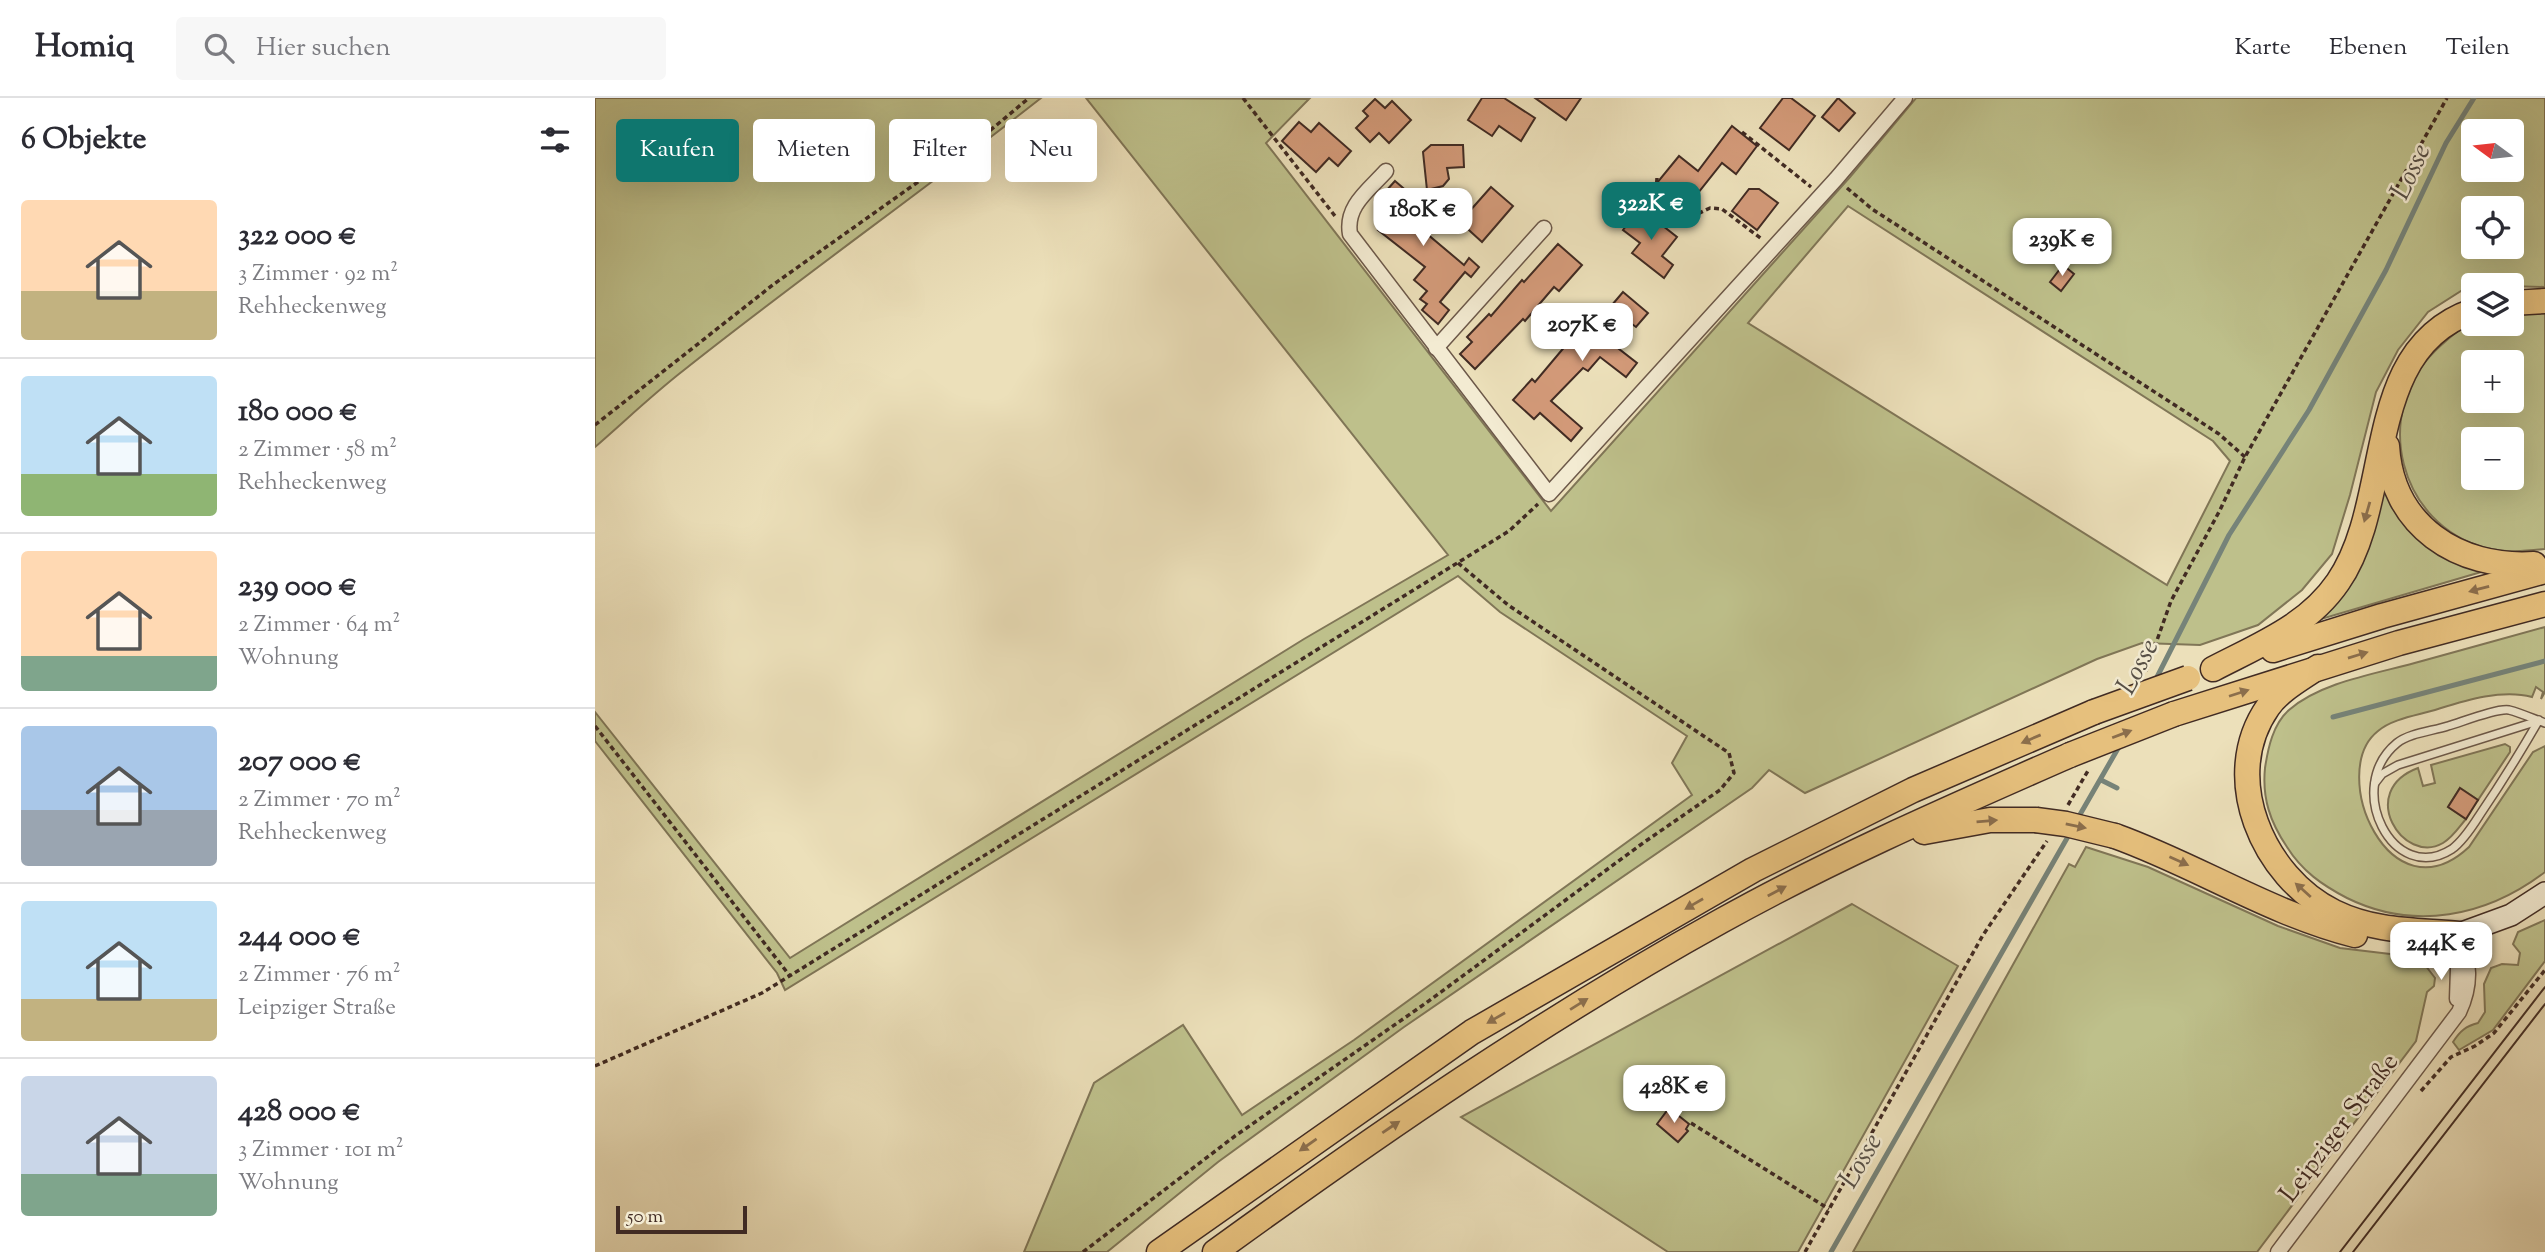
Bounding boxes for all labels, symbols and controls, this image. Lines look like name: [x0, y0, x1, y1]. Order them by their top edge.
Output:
search box: [176, 17, 666, 80]
text: Homiq: [35, 24, 134, 72]
icon: search: [200, 29, 238, 67]
text: Hier suchen: [256, 30, 391, 67]
text: Karte: [2234, 31, 2291, 65]
text: Ebenen: [2329, 31, 2407, 65]
text: Teilen: [2445, 31, 2510, 65]
text: 6 Objekte: [21, 119, 147, 162]
chip: Kaufen: [616, 119, 739, 182]
chip: Mieten: [753, 119, 875, 182]
chip: Filter: [889, 119, 991, 182]
chip: Neu: [1005, 119, 1097, 182]
north arrow: [2461, 119, 2523, 182]
map controls: [2461, 119, 2524, 490]
icon: filters: [536, 121, 574, 159]
water label: Losse: [2381, 138, 2442, 207]
pin: 322K €: [1594, 183, 1708, 242]
pin: 180K €: [1366, 188, 1480, 248]
text: 322K €: [1618, 188, 1684, 221]
text: 180K €: [1389, 194, 1457, 227]
button: locate: [2461, 196, 2524, 259]
text: 322 000 €: [238, 215, 357, 258]
pin: 239K €: [2005, 218, 2119, 278]
text: 239K €: [2029, 224, 2095, 257]
icon: home: [77, 228, 161, 312]
text: 3 Zimmer · 92 m²: [238, 258, 398, 291]
button: layers: [2461, 273, 2524, 336]
text: Rehheckenweg: [238, 291, 386, 324]
pin: 207K €: [1525, 303, 1639, 363]
text: 207K €: [1547, 309, 1617, 342]
button: +: [2461, 350, 2524, 413]
text: 180 000 €: [238, 391, 358, 434]
icon: home: [77, 404, 161, 488]
button: −: [2461, 427, 2524, 490]
text: 2 Zimmer · 58 m²: [238, 434, 397, 467]
text: Rehheckenweg: [238, 467, 386, 500]
one-way arrow: [2361, 501, 2372, 523]
text: 239 000 €: [238, 566, 357, 609]
icon: home: [77, 579, 161, 663]
one-way arrow: [2468, 584, 2489, 594]
text: 2 Zimmer · 64 m²: [238, 609, 400, 642]
water label: Losse: [2107, 632, 2170, 702]
text: Wohnung: [238, 642, 338, 675]
one-way arrow: [2348, 649, 2369, 659]
one-way arrow: [2229, 687, 2250, 698]
one-way arrow: [2112, 729, 2133, 740]
one-way arrow: [2021, 733, 2041, 745]
text: 207 000 €: [238, 741, 362, 784]
icon: home: [77, 754, 161, 838]
text: 2 Zimmer · 70 m²: [238, 784, 401, 817]
one-way arrow: [1976, 815, 1998, 826]
text: Rehheckenweg: [238, 817, 386, 850]
one-way arrow: [2065, 821, 2087, 832]
one-way arrow: [2168, 856, 2189, 867]
one-way arrow: [2295, 883, 2312, 898]
one-way arrow: [1767, 886, 1787, 897]
one-way arrow: [1684, 898, 1703, 910]
text: 244 000 €: [238, 916, 361, 959]
pin: 244K €: [2384, 922, 2498, 982]
text: 244K €: [2406, 928, 2476, 961]
icon: home: [77, 929, 161, 1013]
text: 2 Zimmer · 76 m²: [238, 959, 401, 992]
text: Leipziger Straße: [238, 992, 396, 1025]
one-way arrow: [1569, 997, 1589, 1010]
one-way arrow: [1487, 1012, 1506, 1024]
street label: Leipziger Straße: [2272, 1046, 2408, 1211]
pin: 428K €: [1617, 1066, 1731, 1125]
text: 428K €: [1639, 1071, 1709, 1104]
text: 428 000 €: [238, 1091, 361, 1134]
icon: home: [77, 1104, 161, 1188]
one-way arrow: [1382, 1120, 1400, 1134]
water label: Losse: [1830, 1126, 1893, 1197]
text: 3 Zimmer · 101 m²: [238, 1134, 403, 1167]
one-way arrow: [1299, 1138, 1317, 1152]
text: Wohnung: [238, 1167, 338, 1200]
scale bar: [616, 1203, 747, 1235]
text: 50 m: [627, 1204, 663, 1231]

